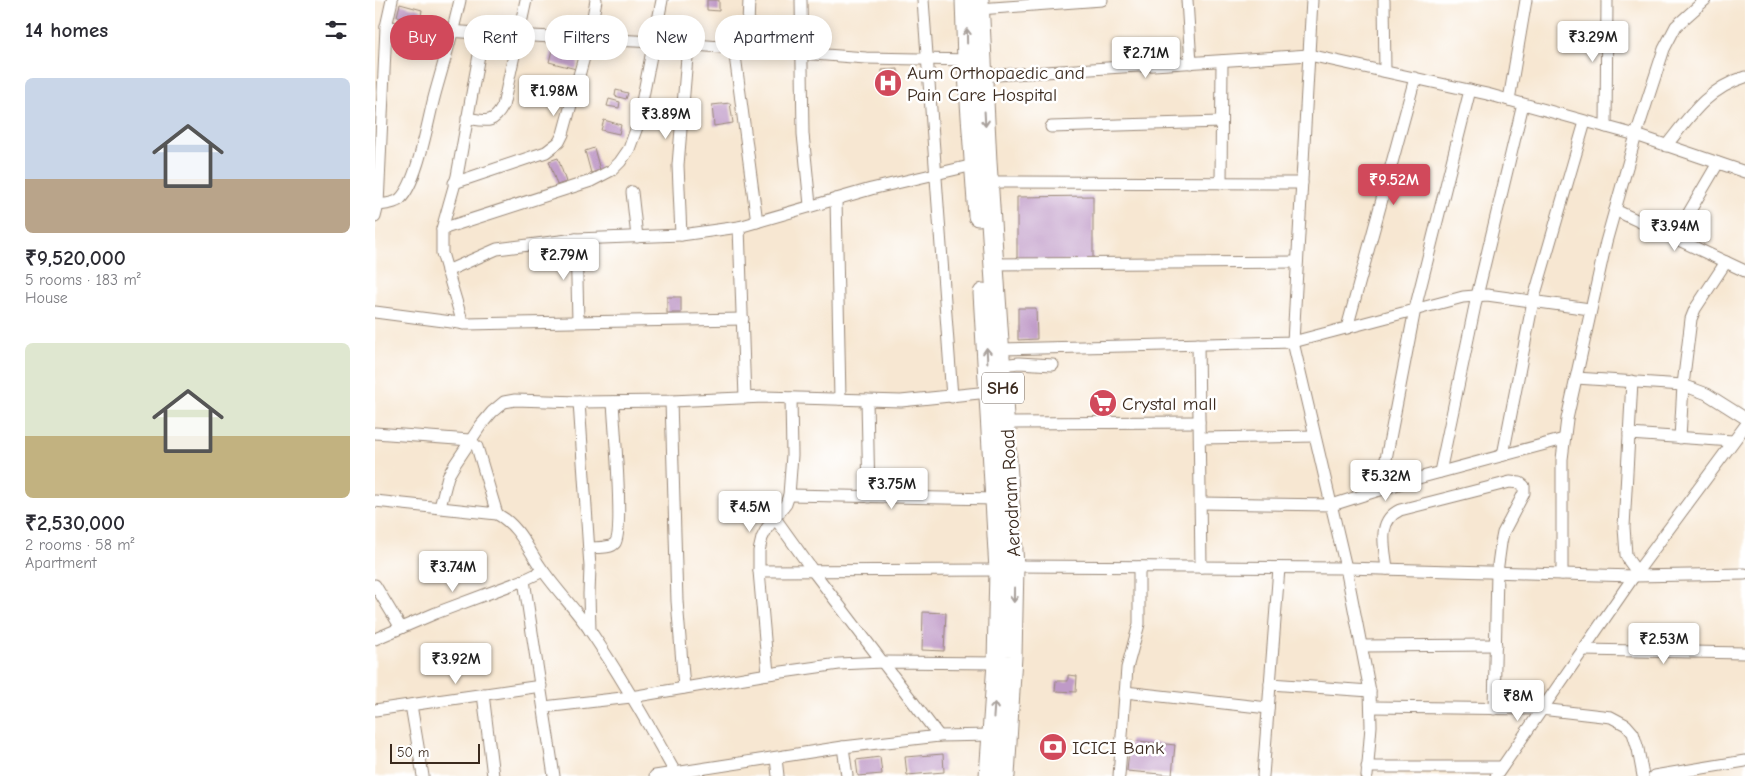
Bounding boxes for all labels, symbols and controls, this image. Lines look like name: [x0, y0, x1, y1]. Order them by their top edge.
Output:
chip: Buy: [390, 15, 454, 60]
chip: Rent: [464, 15, 535, 60]
chip: Filters: [545, 15, 628, 60]
chip: New: [638, 15, 705, 60]
chip: Apartment: [715, 15, 832, 60]
icon: filters: [322, 16, 350, 44]
text: 14 homes: [25, 18, 108, 42]
pin: ₹3.29M: [1552, 20, 1634, 63]
one-way arrow: [962, 28, 972, 44]
text: ₹3.29M: [1568, 28, 1618, 46]
pin: ₹2.71M: [1105, 36, 1187, 79]
text: ₹2.71M: [1123, 44, 1169, 62]
place label: Aum Orthopaedic and Pain Care Hospital: [907, 62, 1085, 106]
hospital icon: Aum Orthopaedic and Pain Care Hospital: [873, 68, 903, 98]
pin: ₹1.98M: [513, 74, 595, 117]
text: ₹1.98M: [530, 82, 578, 100]
pin: ₹3.89M: [625, 98, 707, 140]
text: ₹3.89M: [641, 105, 691, 123]
one-way arrow: [980, 110, 989, 126]
icon: home: [143, 111, 233, 201]
pin: ₹9.52M: [1353, 164, 1435, 206]
text: ₹9.52M: [1369, 171, 1419, 189]
pin: ₹3.94M: [1634, 210, 1716, 252]
text: ₹3.94M: [1651, 217, 1699, 235]
pin: ₹2.79M: [523, 238, 605, 281]
text: ₹9,520,000: [25, 246, 126, 270]
text: ₹2.79M: [540, 246, 588, 264]
text: 5 rooms · 183 m²: [25, 271, 141, 289]
text: House: [25, 289, 68, 307]
one-way arrow: [982, 348, 991, 364]
road number: SH6: [982, 372, 1024, 403]
icon: home: [143, 376, 233, 466]
supermarket icon: Crystal mall: [1088, 388, 1118, 418]
place label: Crystal mall: [1122, 393, 1217, 415]
street label: Aerodram Road: [997, 428, 1025, 557]
pin: ₹5.32M: [1345, 460, 1427, 502]
text: ₹5.32M: [1361, 467, 1411, 485]
pin: ₹3.75M: [851, 468, 933, 510]
text: ₹3.75M: [868, 475, 916, 493]
pin: ₹4.5M: [715, 490, 785, 533]
text: ₹4.5M: [730, 498, 770, 516]
text: ₹2,530,000: [25, 511, 125, 535]
text: 2 rooms · 58 m²: [25, 536, 135, 554]
pin: ₹3.74M: [412, 550, 494, 593]
text: Apartment: [25, 554, 97, 572]
text: ₹3.74M: [430, 558, 476, 576]
one-way arrow: [1009, 587, 1018, 603]
pin: ₹2.53M: [1623, 622, 1705, 665]
text: ₹2.53M: [1639, 630, 1689, 648]
pin: ₹3.92M: [415, 642, 497, 685]
text: ₹3.92M: [431, 650, 481, 668]
pin: ₹8M: [1494, 680, 1542, 722]
text: ₹8M: [1503, 687, 1533, 705]
one-way arrow: [989, 702, 999, 718]
bank icon: ICICI Bank: [1038, 732, 1068, 762]
place label: ICICI Bank: [1072, 737, 1165, 759]
scale bar: [390, 741, 480, 764]
text: 50 m: [397, 744, 429, 761]

